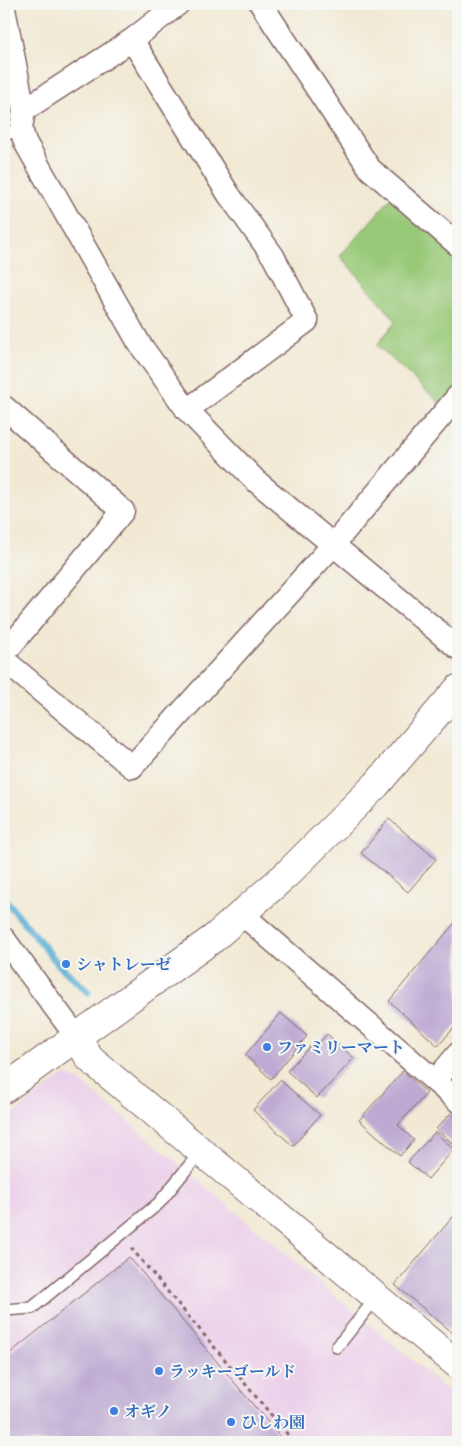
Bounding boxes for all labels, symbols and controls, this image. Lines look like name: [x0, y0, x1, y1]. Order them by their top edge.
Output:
place label: シャトレーゼ: [76, 955, 171, 974]
marker: シャトレーゼ: [60, 958, 72, 970]
place label: ファミリーマート: [277, 1038, 405, 1057]
marker: ファミリーマート: [261, 1041, 273, 1053]
place label: ラッキーゴールド: [169, 1362, 296, 1381]
marker: ラッキーゴールド: [153, 1365, 165, 1377]
place label: オギノ: [124, 1402, 172, 1421]
marker: オギノ: [108, 1405, 120, 1417]
place label: ひしわ園: [241, 1413, 305, 1432]
marker: ひしわ園: [225, 1416, 237, 1428]

